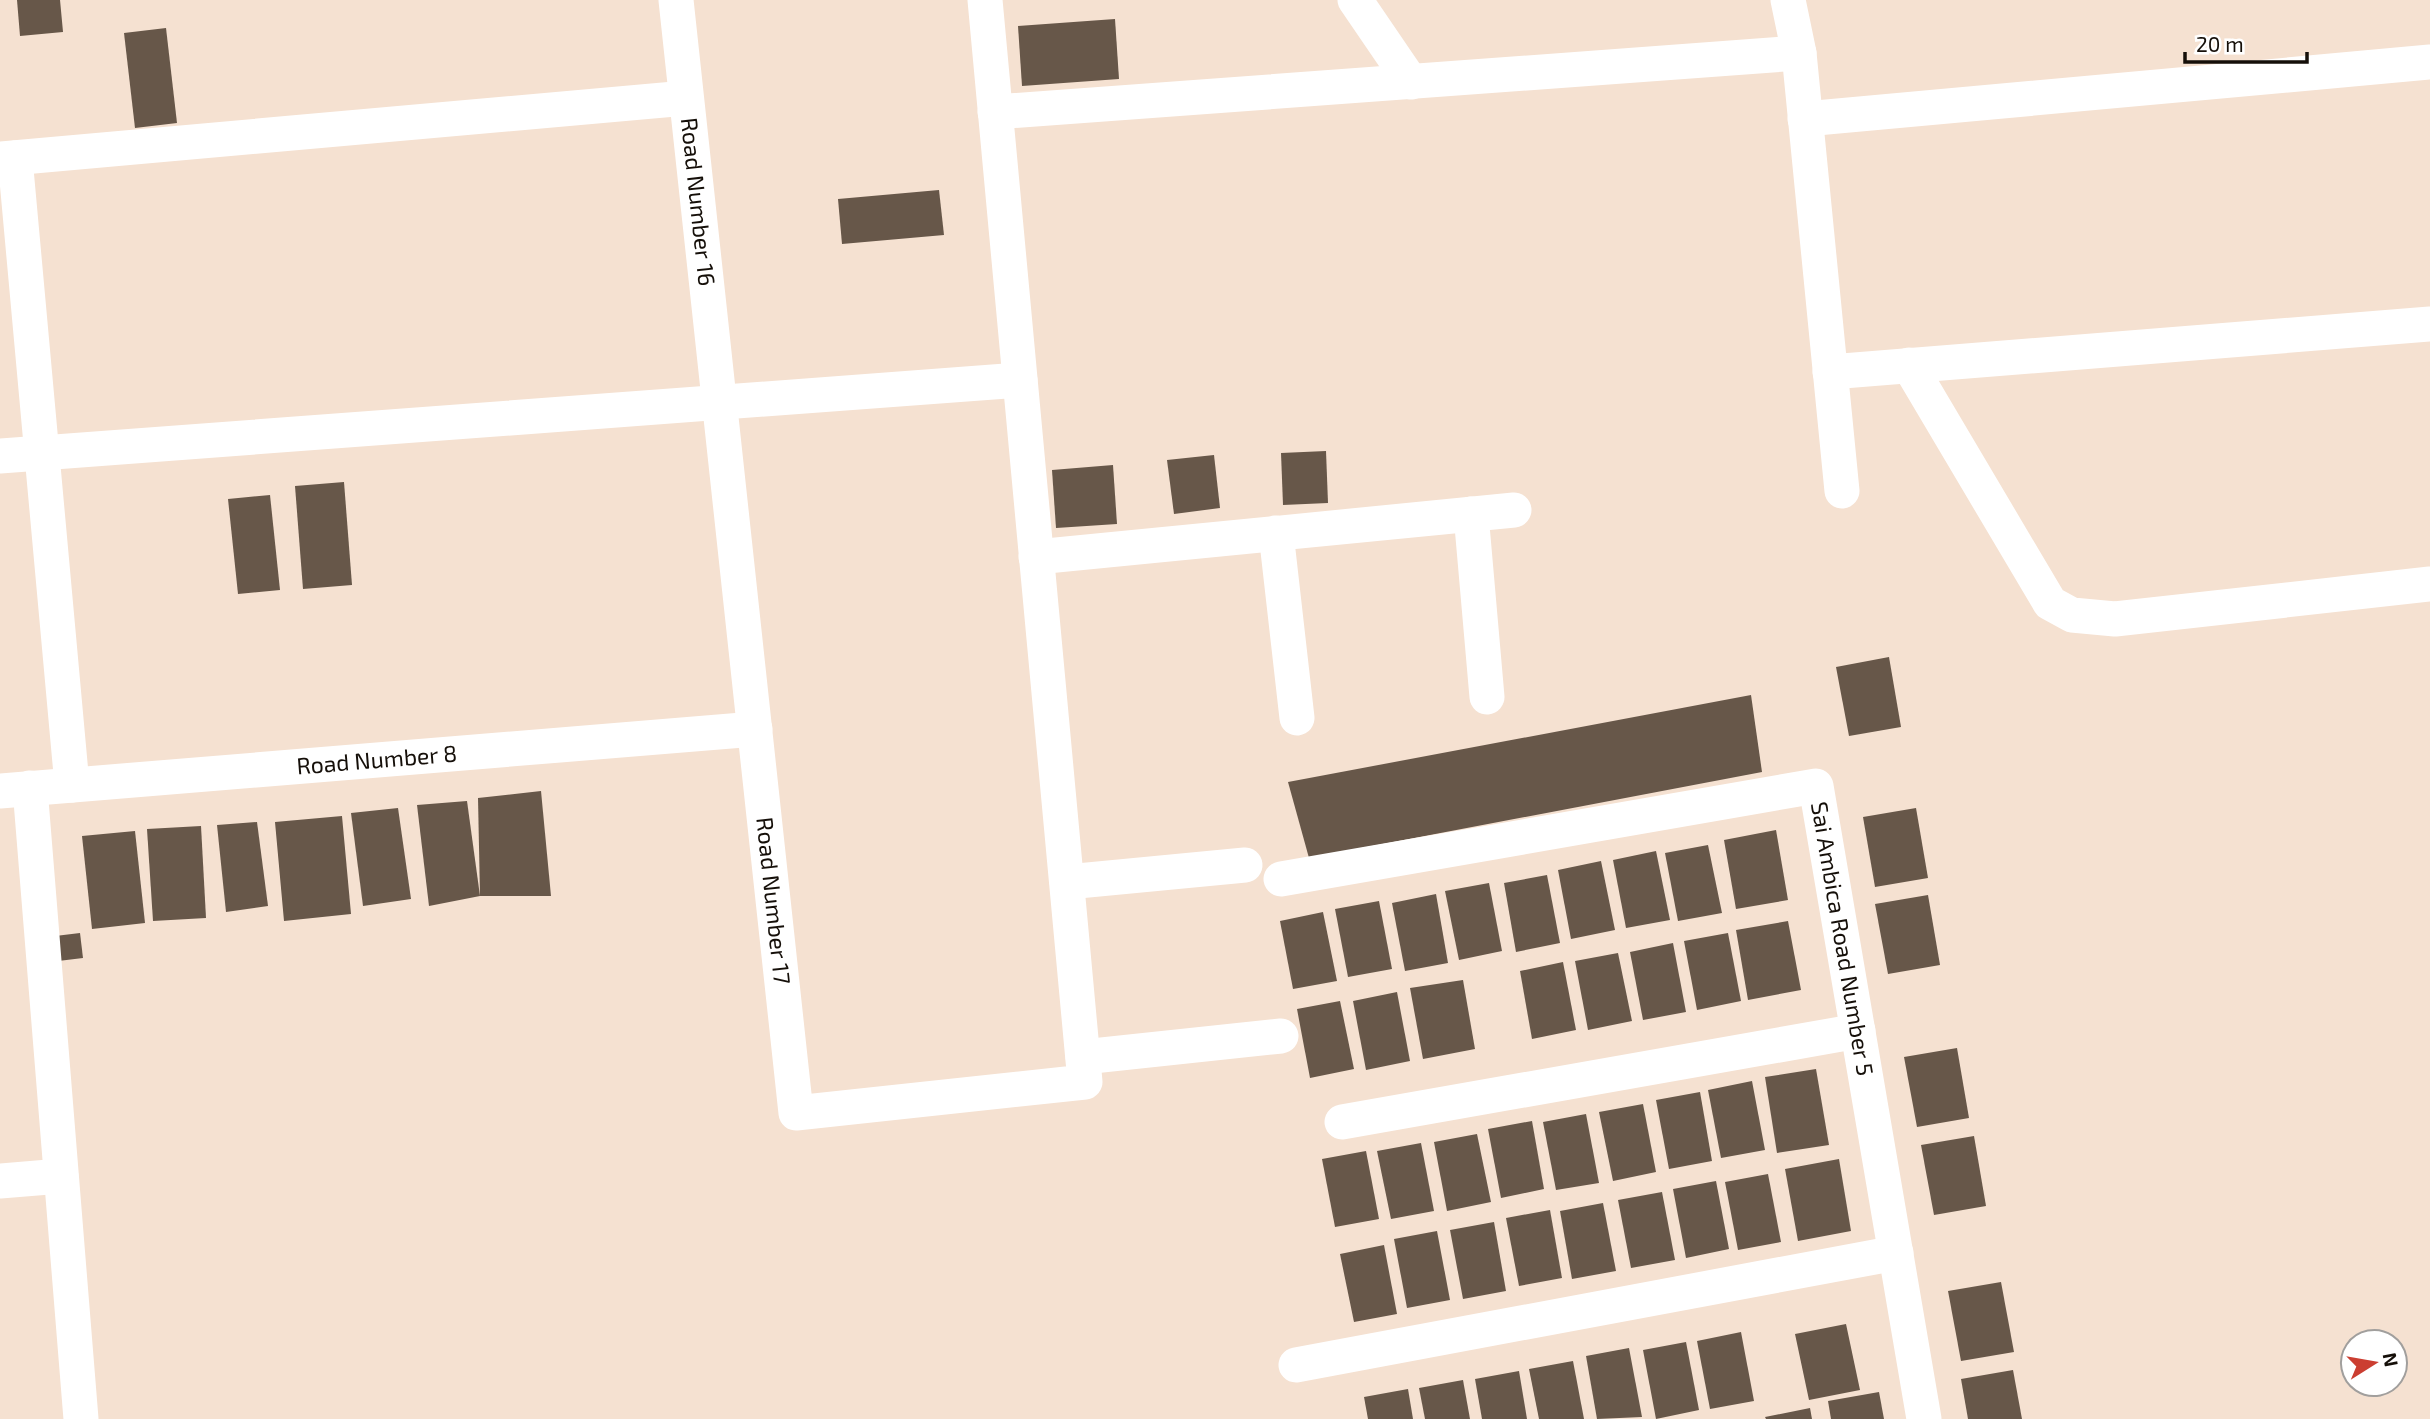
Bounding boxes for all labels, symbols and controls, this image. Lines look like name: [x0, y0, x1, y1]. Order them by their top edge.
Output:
scale bar: [2185, 21, 2308, 65]
text: 20 m: [2196, 31, 2244, 56]
street label: Road Number 16: [676, 116, 722, 287]
street label: Road Number 8: [295, 739, 458, 780]
street label: Sai Ambica Road Number 5: [1806, 799, 1880, 1078]
street label: Road Number 17: [751, 816, 797, 986]
north arrow: [2339, 1328, 2409, 1398]
text: N: [2379, 1351, 2404, 1369]

